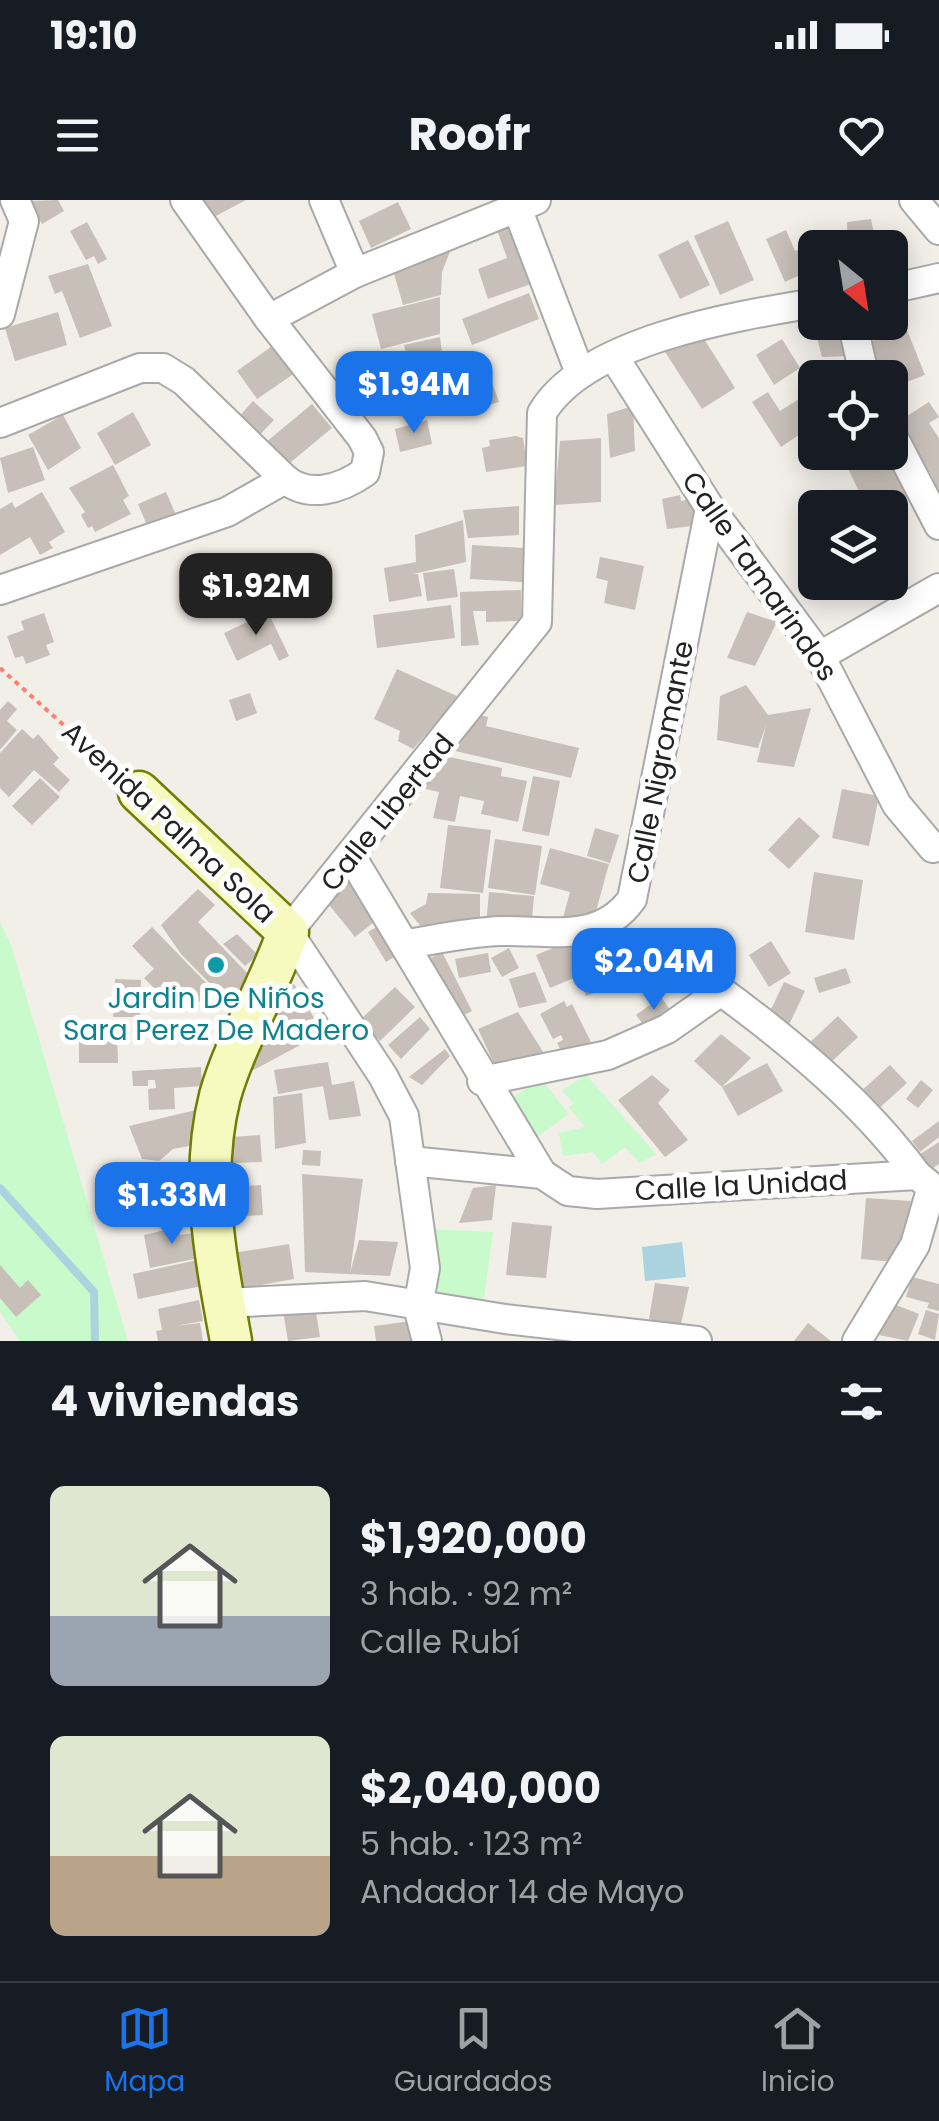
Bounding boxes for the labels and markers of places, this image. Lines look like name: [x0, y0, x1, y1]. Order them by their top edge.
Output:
pin: $1.94M: [333, 351, 495, 436]
pin: $1.92M: [175, 553, 337, 638]
pin: $2.04M: [573, 928, 735, 1013]
marker: Jardin De Niños Sara Perez De Madero: [205, 954, 227, 976]
place label: Jardin De Niños Sara Perez De Madero: [63, 979, 369, 1050]
pin: $1.33M: [91, 1162, 253, 1247]

